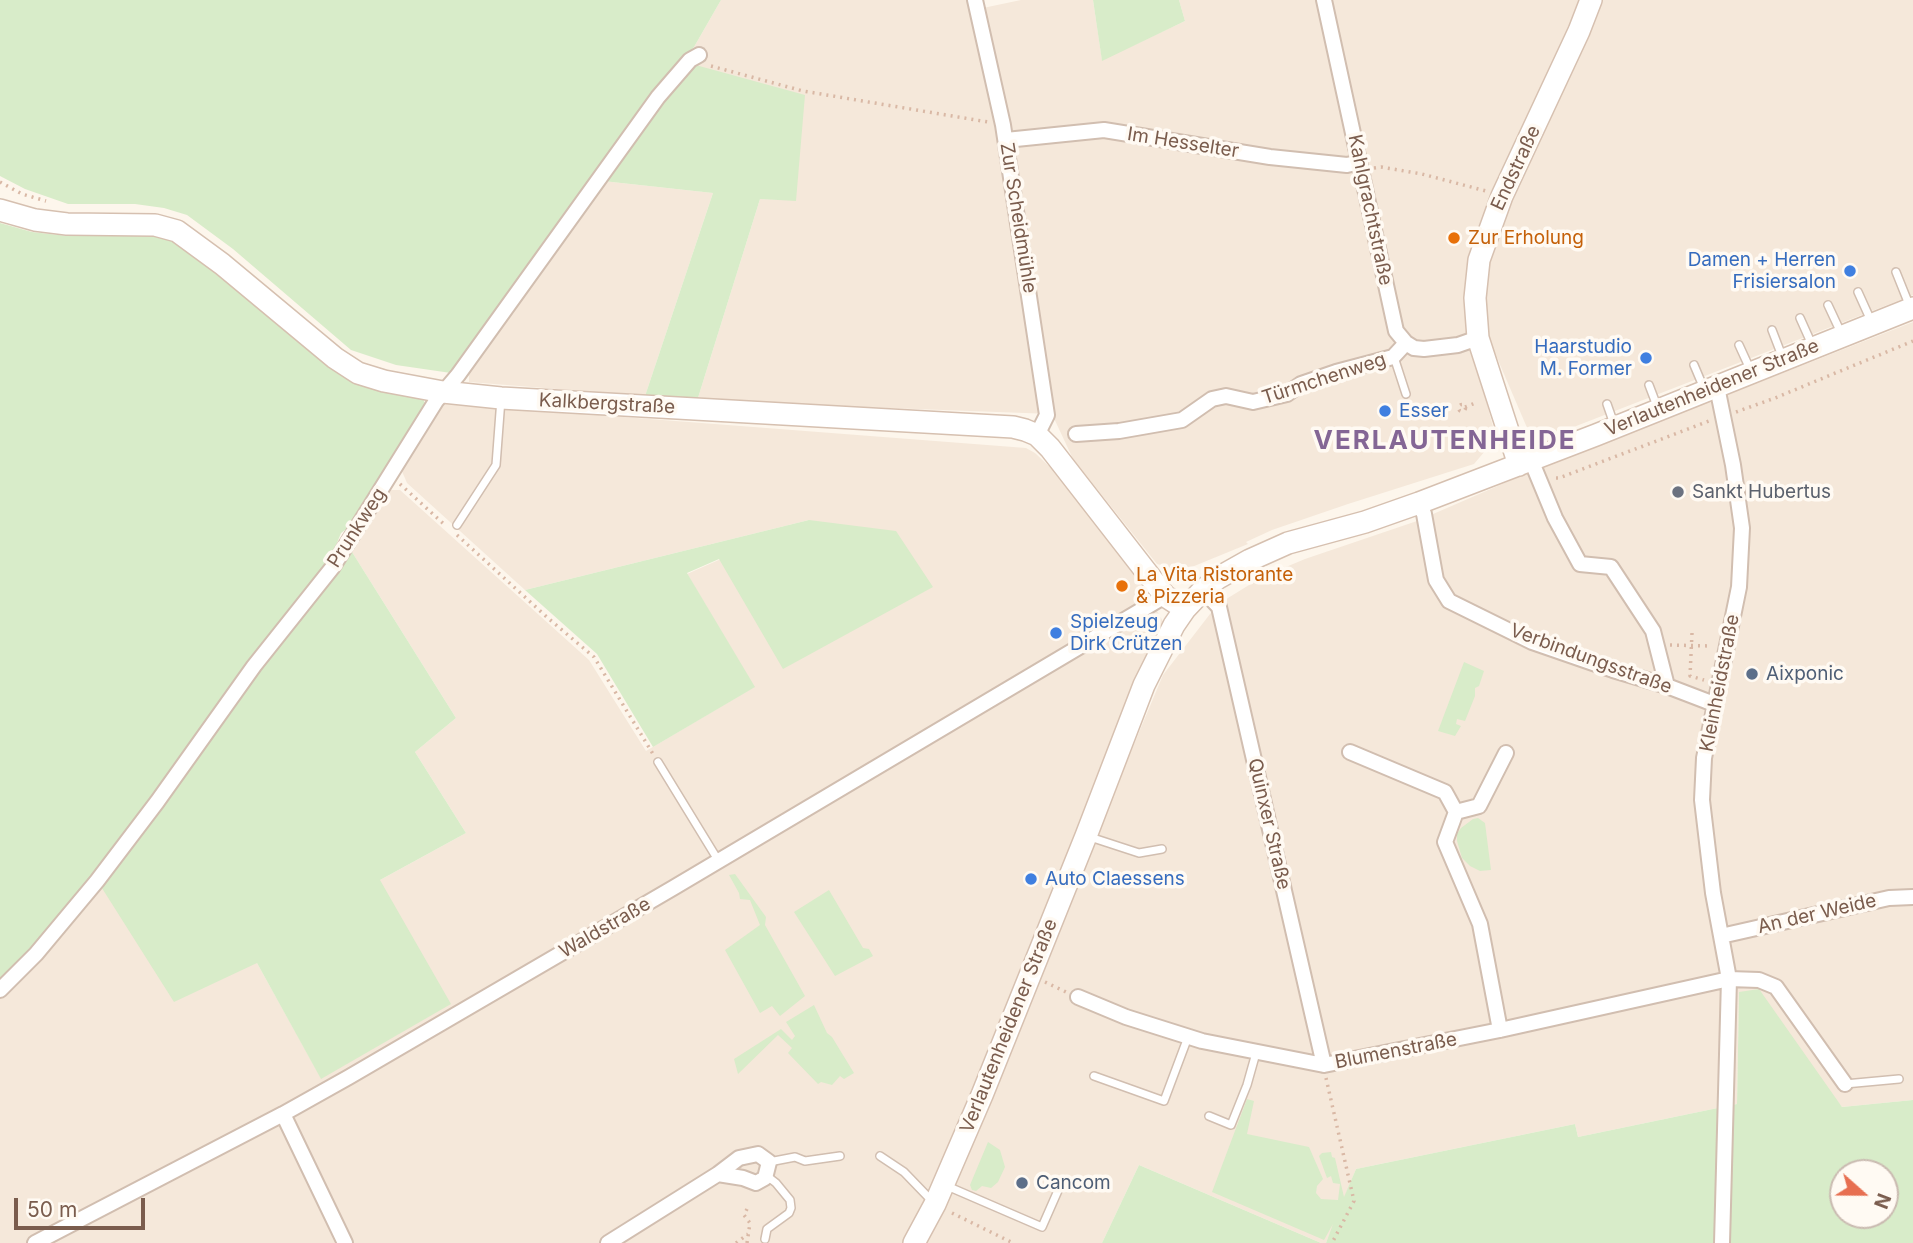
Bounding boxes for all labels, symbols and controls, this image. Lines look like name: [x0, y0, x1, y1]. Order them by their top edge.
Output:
street label: Endstraße: [1486, 122, 1546, 214]
street label: Im Hesselter: [1126, 123, 1240, 163]
street label: Kahlgrachtstraße: [1343, 132, 1397, 288]
street label: Zur Scheidmühle: [995, 141, 1041, 295]
place label: Zur Erholung: [1468, 227, 1584, 249]
marker: Zur Erholung: [1446, 230, 1462, 246]
place label: Damen + Herren Frisiersalon: [1688, 249, 1836, 293]
marker: Damen + Herren Frisiersalon: [1842, 263, 1858, 279]
street label: Verlautenheidener Straße: [1602, 335, 1822, 441]
place label: Haarstudio M. Former: [1534, 336, 1632, 380]
street label: Türmchenweg: [1259, 348, 1389, 410]
marker: Haarstudio M. Former: [1638, 350, 1654, 366]
street label: Kalkbergstraße: [538, 389, 676, 419]
place label: Esser: [1399, 400, 1449, 422]
marker: Esser: [1377, 403, 1393, 419]
district label: VERLAUTENHEIDE: [1315, 425, 1575, 457]
place label: Sankt Hubertus: [1692, 481, 1831, 503]
street label: Prunkweg: [323, 484, 391, 572]
marker: Sankt Hubertus: [1670, 484, 1686, 500]
place label: La Vita Ristorante & Pizzeria: [1136, 564, 1293, 608]
marker: La Vita Ristorante & Pizzeria: [1114, 578, 1130, 594]
place label: Spielzeug Dirk Crützen: [1070, 611, 1183, 655]
street label: Kleinheidstraße: [1695, 612, 1745, 754]
street label: Verbindungsstraße: [1507, 619, 1675, 699]
marker: Spielzeug Dirk Crützen: [1048, 625, 1064, 641]
place label: Aixponic: [1766, 663, 1844, 685]
marker: Aixponic: [1744, 666, 1760, 682]
street label: Quinxer Straße: [1243, 756, 1295, 892]
place label: Auto Claessens: [1045, 868, 1185, 890]
marker: Auto Claessens: [1023, 871, 1039, 887]
street label: An der Weide: [1755, 889, 1879, 939]
street label: Waldstraße: [555, 893, 655, 963]
street label: Verlautenheidener Straße: [956, 916, 1062, 1136]
street label: Blumenstraße: [1333, 1028, 1459, 1074]
north arrow: [1829, 1159, 1899, 1229]
place label: Cancom: [1036, 1172, 1111, 1194]
marker: Cancom: [1014, 1175, 1030, 1191]
scale bar: [18, 1184, 149, 1228]
text: N: [1869, 1190, 1896, 1212]
text: 50 m: [27, 1197, 77, 1222]

